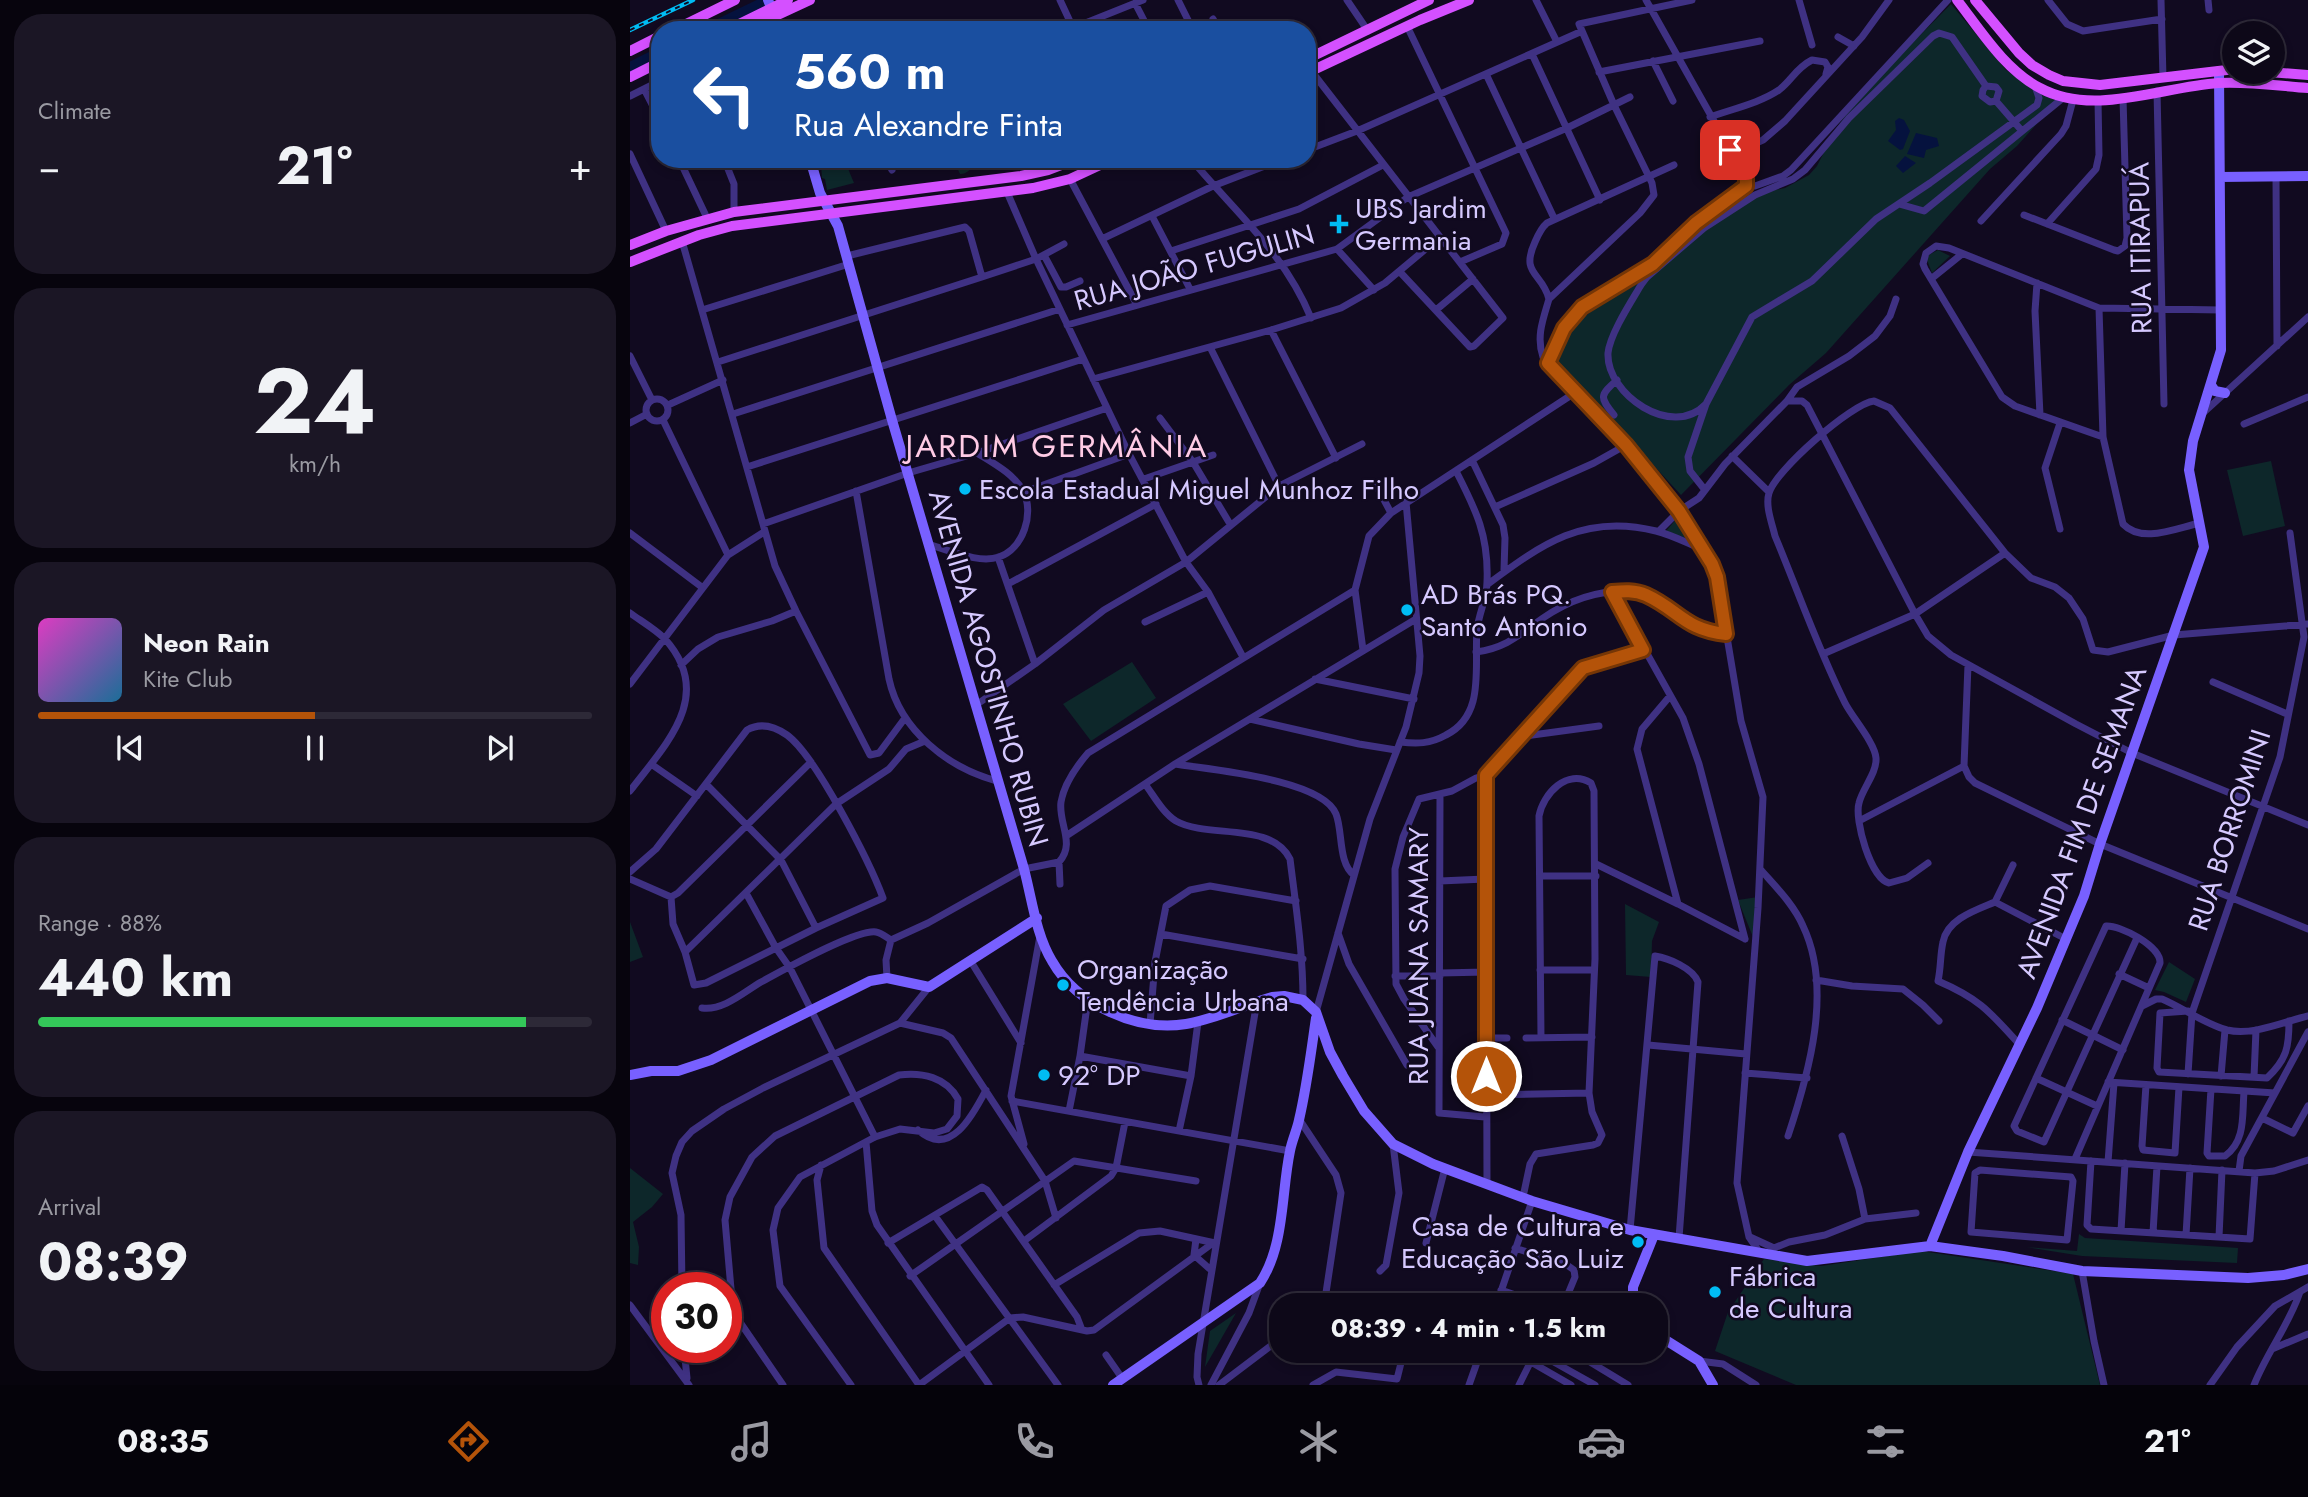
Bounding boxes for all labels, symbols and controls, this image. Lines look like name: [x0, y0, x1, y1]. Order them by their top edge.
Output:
map controls: [2222, 21, 2285, 84]
button: layers: [2222, 21, 2285, 84]
text: 560 m: [794, 37, 946, 107]
icon: left: [679, 49, 770, 140]
text: Climate: [38, 94, 111, 128]
text: Rua Alexandre Finta: [794, 102, 1063, 148]
pin: [1700, 120, 1760, 180]
text: 21°: [277, 128, 353, 204]
icon: arrive: [1711, 131, 1749, 169]
text: −: [38, 139, 60, 194]
text: +: [569, 139, 592, 194]
street label: RUA ITIRAPUÁ: [2118, 161, 2163, 335]
place label: UBS Jardim Germania: [1355, 188, 1487, 261]
street label: RUA JOÃO FUGULIN: [1069, 214, 1319, 321]
marker: UBS Jardim Germania: [1329, 214, 1349, 234]
text: 24: [253, 336, 377, 467]
district label: JARDIM GERMÂNIA: [902, 423, 1208, 469]
text: km/h: [289, 447, 341, 481]
place label: Escola Estadual Miguel Munhoz Filho: [979, 469, 1419, 510]
marker: Escola Estadual Miguel Munhoz Filho: [957, 481, 973, 497]
street label: AVENIDA AGOSTINHO RUBIN: [918, 485, 1059, 851]
place label: AD Brás PQ. Santo Antonio: [1421, 574, 1587, 647]
marker: AD Brás PQ. Santo Antonio: [1399, 602, 1415, 618]
text: Neon Rain: [143, 624, 270, 662]
street label: AVENIDA FIM DE SEMANA: [2006, 660, 2157, 984]
text: Kite Club: [143, 662, 232, 696]
street label: RUA BORROMINI: [2178, 724, 2281, 936]
icon: previous: [111, 729, 149, 767]
icon: pause: [296, 729, 334, 767]
icon: next: [481, 729, 519, 767]
street label: RUA JUANA SAMARY: [1398, 827, 1439, 1085]
text: Range · 88%: [38, 906, 162, 940]
text: 440 km: [38, 940, 233, 1016]
place label: Organização Tendência Urbana: [1077, 949, 1289, 1022]
marker: Organização Tendência Urbana: [1055, 977, 1071, 993]
position arrow: [1449, 1039, 1523, 1113]
place label: 92º DP: [1058, 1055, 1141, 1096]
marker: 92º DP: [1036, 1067, 1052, 1083]
text: Arrival: [38, 1190, 101, 1224]
place label: Casa de Cultura e Educação São Luiz: [1401, 1206, 1624, 1279]
text: 08:39: [38, 1224, 189, 1300]
marker: Casa de Cultura e Educação São Luiz: [1630, 1234, 1646, 1250]
place label: Fábrica de Cultura: [1729, 1256, 1853, 1329]
speed limit sign: 30: [651, 1272, 742, 1363]
marker: Fábrica de Cultura: [1707, 1284, 1723, 1300]
text: 08:39 · 4 min · 1.5 km: [1331, 1309, 1606, 1347]
icon: directions: [444, 1417, 493, 1466]
icon: music: [727, 1417, 776, 1466]
icon: phone: [1010, 1417, 1059, 1466]
icon: climate: [1294, 1417, 1343, 1466]
icon: car: [1577, 1417, 1626, 1466]
icon: filters: [1861, 1417, 1910, 1466]
text: 08:35: [117, 1418, 209, 1464]
text: 21°: [2144, 1418, 2191, 1464]

